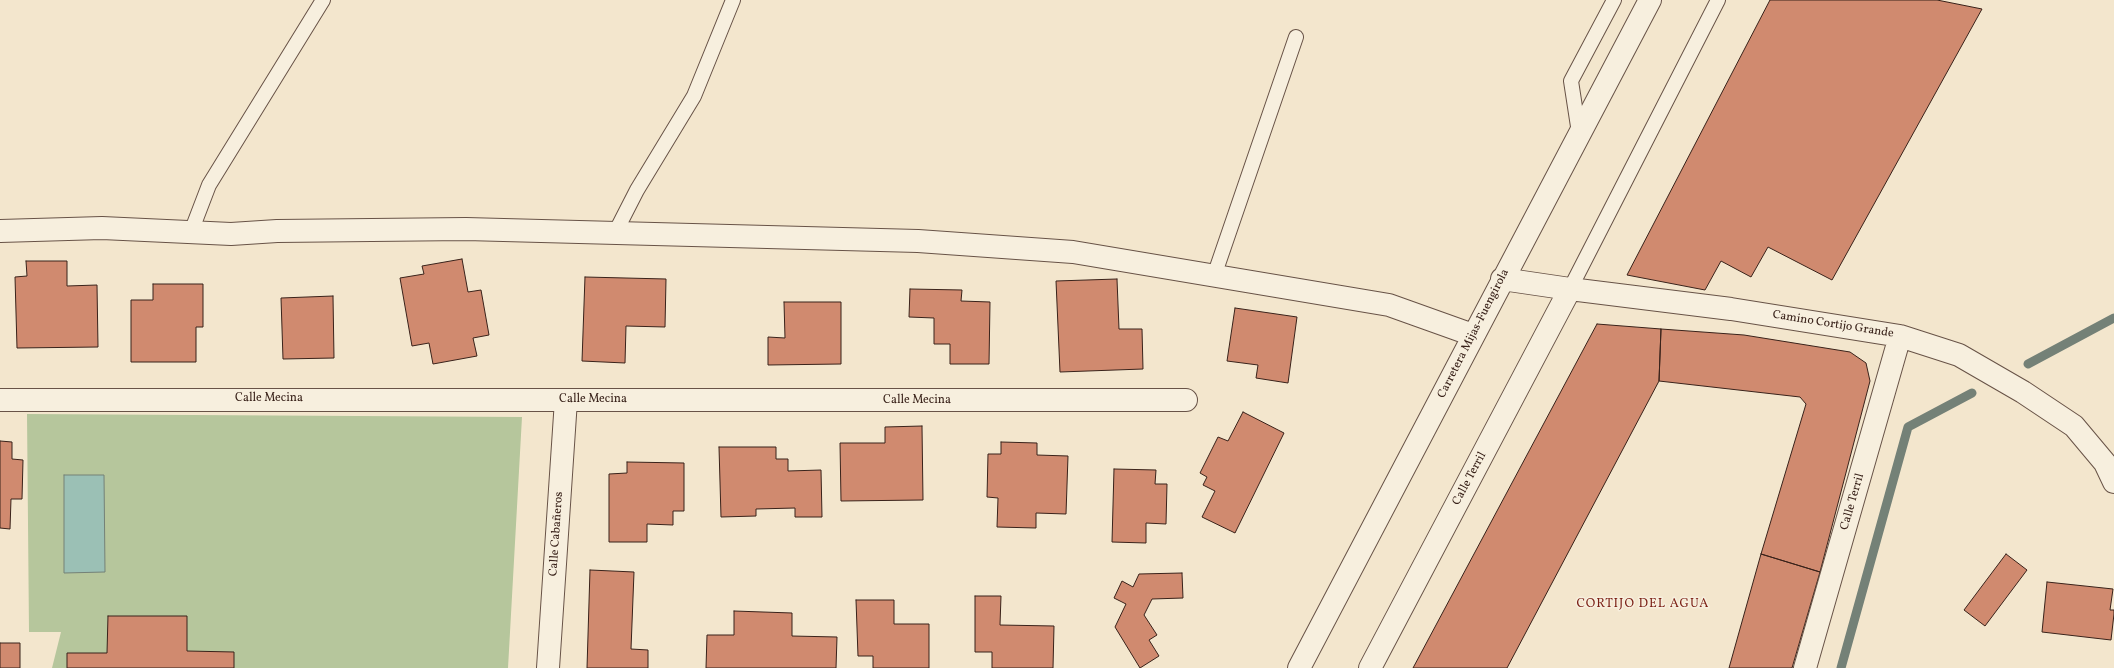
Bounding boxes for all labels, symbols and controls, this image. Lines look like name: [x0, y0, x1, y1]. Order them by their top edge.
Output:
street label: Carretera Mijas-Fuengirola: [1435, 267, 1513, 401]
street label: Camino Cortijo Grande: [1771, 308, 1895, 342]
street label: Calle Mecina: [235, 392, 303, 406]
street label: Calle Mecina: [559, 393, 627, 407]
street label: Calle Mecina: [883, 394, 951, 408]
street label: Calle Terril: [1450, 450, 1490, 508]
street label: Calle Terril: [1838, 472, 1868, 532]
street label: Calle Cabañeros: [547, 491, 567, 577]
district label: CORTIJO DEL AGUA: [1577, 597, 1709, 613]

